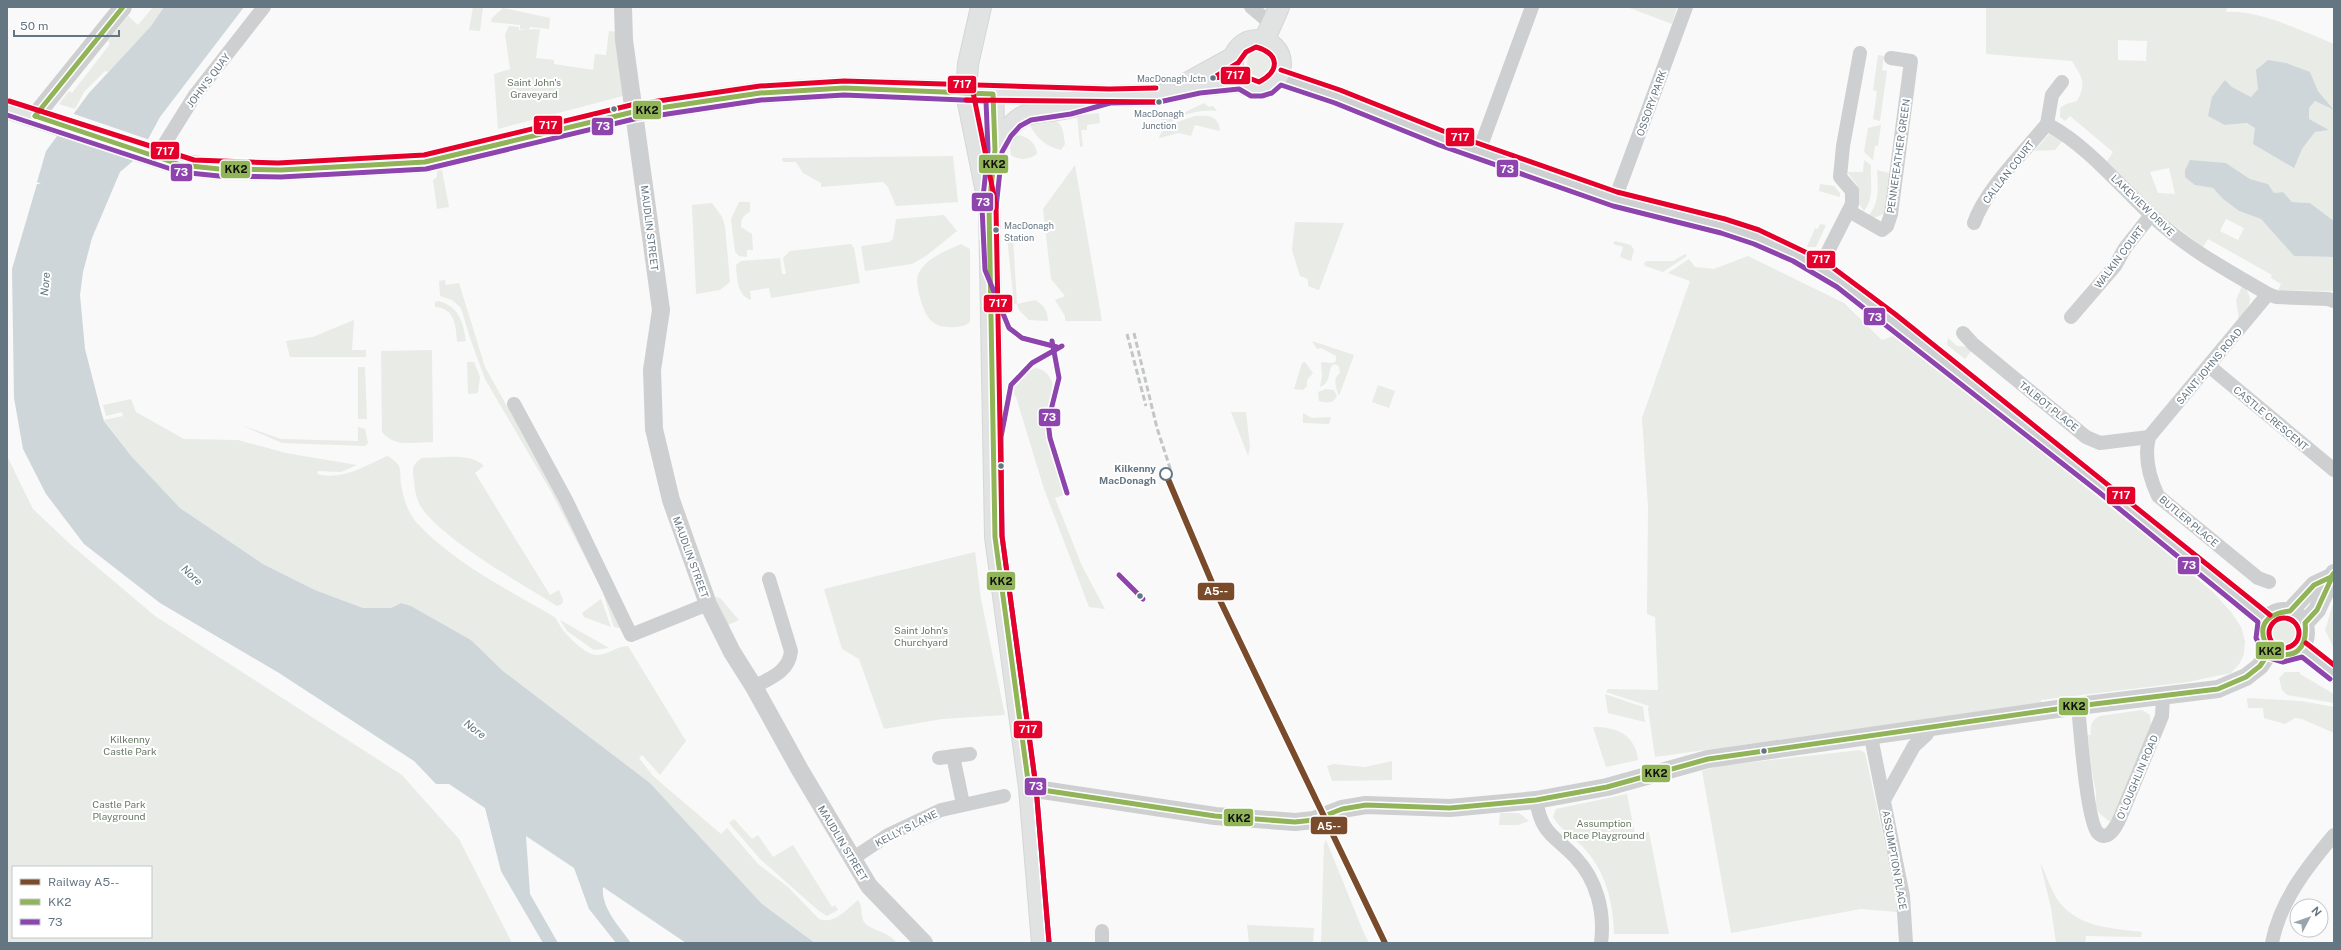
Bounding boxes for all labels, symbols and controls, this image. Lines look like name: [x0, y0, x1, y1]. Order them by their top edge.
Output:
scale bar: [14, 12, 119, 38]
text: 50 m: [20, 19, 48, 33]
street label: JOHN'S QUAY: [184, 51, 232, 109]
line badge: 717: [1220, 66, 1251, 85]
street label: OSSORY PARK: [1633, 68, 1669, 138]
text: 717: [1226, 69, 1244, 81]
place label: MacDonagh Jctn: [1137, 73, 1206, 84]
marker: MacDonagh Jctn: [1208, 73, 1218, 83]
line badge: 717: [947, 75, 977, 94]
park label: Saint John's Graveyard: [507, 76, 561, 100]
text: 717: [953, 78, 971, 90]
marker: MacDonagh Junction: [1154, 97, 1164, 107]
street label: PENNEFEATHER GREEN: [1884, 98, 1912, 214]
line badge: KK2: [632, 100, 662, 120]
unlabelled marker: [609, 104, 619, 114]
text: KK2: [636, 104, 658, 116]
place label: MacDonagh Junction: [1134, 108, 1184, 131]
line badge: 717: [533, 115, 563, 135]
line badge: 73: [591, 117, 614, 136]
text: 717: [539, 119, 557, 131]
text: 73: [596, 120, 610, 132]
line badge: 717: [1445, 127, 1475, 147]
text: 717: [1451, 131, 1469, 143]
street label: CALLAN COURT: [1980, 138, 2036, 206]
line badge: 717: [150, 141, 180, 160]
text: 717: [156, 145, 174, 157]
line badge: KK2: [978, 154, 1009, 174]
text: KK2: [983, 158, 1005, 170]
line badge: 73: [1496, 159, 1519, 178]
line badge: KK2: [220, 160, 251, 179]
line badge: 73: [170, 163, 193, 182]
text: KK2: [225, 163, 247, 175]
text: 73: [1500, 163, 1514, 175]
text: 73: [174, 166, 188, 178]
street label: LAKEVIEW DRIVE: [2109, 172, 2177, 238]
street label: MAUDLIN STREET: [639, 185, 661, 271]
line badge: 73: [971, 192, 994, 212]
text: 73: [976, 196, 990, 208]
place label: MacDonagh Station: [1004, 220, 1054, 243]
street label: WALKIN COURT: [2092, 224, 2146, 290]
marker: MacDonagh Station: [991, 225, 1001, 235]
line badge: 717: [1806, 250, 1836, 269]
text: 717: [1812, 253, 1830, 265]
water label: Nore: [38, 272, 52, 296]
line badge: 717: [983, 294, 1013, 313]
text: 717: [989, 297, 1007, 309]
line badge: 73: [1863, 307, 1886, 326]
text: 73: [1868, 311, 1882, 323]
street label: SAINT JOHNS ROAD: [2174, 325, 2244, 406]
street label: TALBOT PLACE: [2017, 379, 2081, 433]
street label: CASTLE CRESCENT: [2231, 383, 2311, 453]
line badge: 73: [1038, 408, 1061, 427]
text: 73: [1042, 411, 1056, 423]
unlabelled marker: [996, 461, 1006, 471]
place label: Kilkenny MacDonagh: [1099, 462, 1156, 486]
marker: Kilkenny MacDonagh: [1159, 467, 1173, 481]
line badge: 717: [2106, 486, 2136, 505]
text: 717: [2112, 489, 2130, 501]
street label: BUTLER PLACE: [2157, 493, 2221, 549]
street label: MAUDLIN STREET: [671, 515, 711, 599]
line badge: 73: [2177, 556, 2200, 575]
text: 73: [2182, 559, 2196, 571]
water label: Nore: [179, 562, 205, 588]
line badge: KK2: [986, 571, 1016, 591]
text: KK2: [990, 575, 1012, 587]
line badge: A5--: [1197, 582, 1235, 601]
text: A5--: [1204, 585, 1228, 597]
unlabelled marker: [1135, 591, 1145, 601]
park label: Saint John's Churchyard: [894, 624, 948, 648]
line badge: KK2: [2255, 641, 2285, 660]
text: KK2: [2259, 645, 2281, 657]
line badge: KK2: [2058, 697, 2089, 716]
text: KK2: [2063, 700, 2085, 712]
water label: Nore: [462, 717, 488, 741]
line badge: 717: [1013, 720, 1043, 739]
text: 717: [1019, 723, 1037, 735]
park label: Kilkenny Castle Park: [103, 733, 157, 757]
street label: O'LOUGHLIN ROAD: [2114, 733, 2160, 821]
unlabelled marker: [1759, 746, 1769, 756]
line badge: KK2: [1641, 764, 1671, 783]
text: KK2: [1645, 767, 1667, 779]
line badge: 73: [1024, 777, 1047, 796]
text: 73: [1029, 780, 1043, 792]
park label: Castle Park Playground: [92, 798, 146, 822]
street label: MAUDLIN STREET: [816, 803, 870, 883]
street label: KELLY'S LANE: [873, 807, 939, 849]
line badge: KK2: [1223, 808, 1254, 827]
street label: ASSUMPTION PLACE: [1880, 809, 1910, 911]
text: KK2: [1228, 812, 1250, 824]
line badge: A5--: [1310, 816, 1348, 835]
park label: Assumption Place Playground: [1563, 817, 1645, 841]
text: A5--: [1317, 820, 1341, 832]
legend: [12, 866, 152, 938]
text: Railway A5--: [48, 875, 119, 889]
text: KK2: [48, 895, 72, 909]
north arrow: [2289, 898, 2329, 938]
text: N: [2309, 904, 2324, 919]
text: 73: [48, 915, 63, 929]

